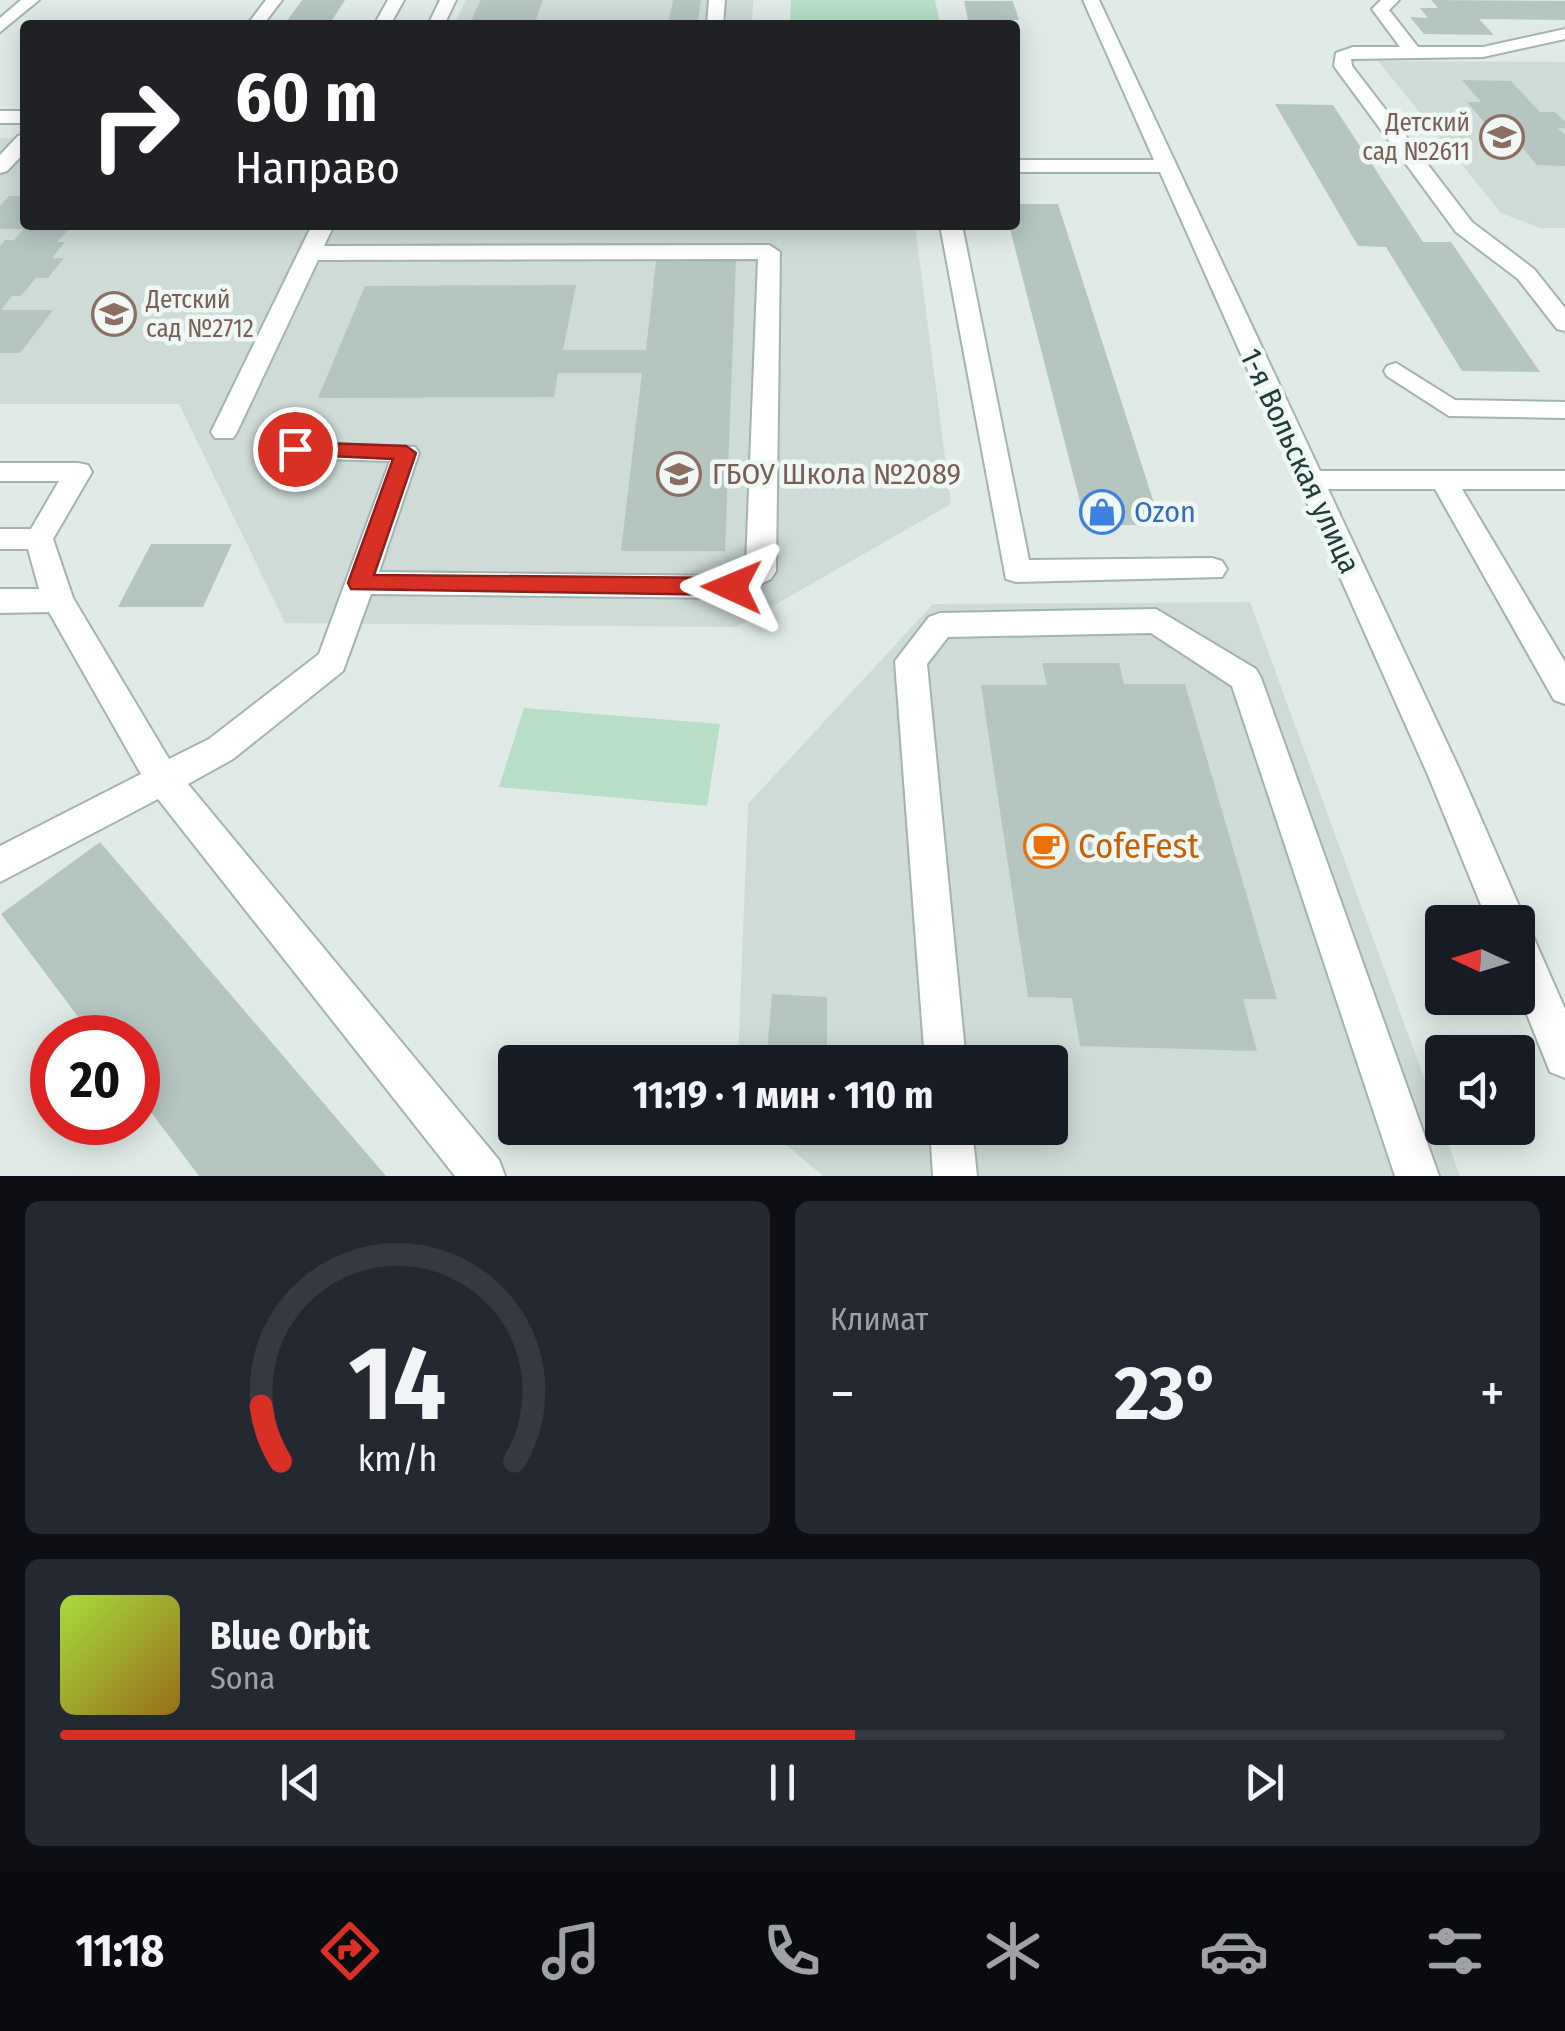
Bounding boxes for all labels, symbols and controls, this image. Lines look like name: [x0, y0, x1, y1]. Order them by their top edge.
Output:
text: 60 m: [235, 56, 378, 140]
icon: right: [70, 60, 200, 190]
place label: Детский сад №2611: [1362, 108, 1470, 167]
school or university icon: Детский сад №2611: [1479, 114, 1525, 160]
text: Направо: [235, 141, 400, 195]
place label: Детский сад №2712: [145, 285, 254, 344]
school or university icon: Детский сад №2712: [91, 291, 137, 337]
street label: 1-я Вольская улица: [1232, 343, 1368, 579]
pin: [253, 407, 338, 492]
icon: arrive: [268, 422, 323, 477]
school or university icon: ГБОУ Школа №2089: [656, 451, 702, 497]
place label: ГБОУ Школа №2089: [712, 456, 961, 492]
shop icon: Ozon: [1079, 489, 1125, 535]
place label: Ozon: [1134, 494, 1196, 530]
position arrow: [680, 535, 784, 639]
cafe icon: CofeFest: [1023, 823, 1069, 869]
place label: CofeFest: [1078, 825, 1199, 867]
north arrow: [1425, 905, 1535, 1015]
map controls: [1425, 905, 1535, 1145]
speed limit sign: 20: [30, 1015, 160, 1145]
button: sound: [1425, 1035, 1535, 1145]
text: 11:19 · 1 мин · 110 m: [633, 1072, 933, 1118]
text: Климат: [830, 1300, 928, 1338]
text: 14: [349, 1322, 446, 1447]
text: 23°: [1115, 1349, 1220, 1439]
text: −: [830, 1361, 855, 1427]
text: +: [1480, 1361, 1505, 1427]
text: km/h: [358, 1438, 437, 1480]
text: Blue Orbit: [210, 1613, 370, 1659]
text: Sona: [210, 1659, 275, 1697]
icon: previous: [273, 1755, 328, 1810]
icon: pause: [755, 1755, 810, 1810]
icon: next: [1237, 1755, 1292, 1810]
icon: directions: [315, 1916, 385, 1986]
icon: music: [536, 1916, 606, 1986]
icon: phone: [757, 1916, 827, 1986]
icon: climate: [978, 1916, 1048, 1986]
icon: car: [1199, 1916, 1269, 1986]
icon: filters: [1420, 1916, 1490, 1986]
text: 11:18: [75, 1924, 164, 1978]

